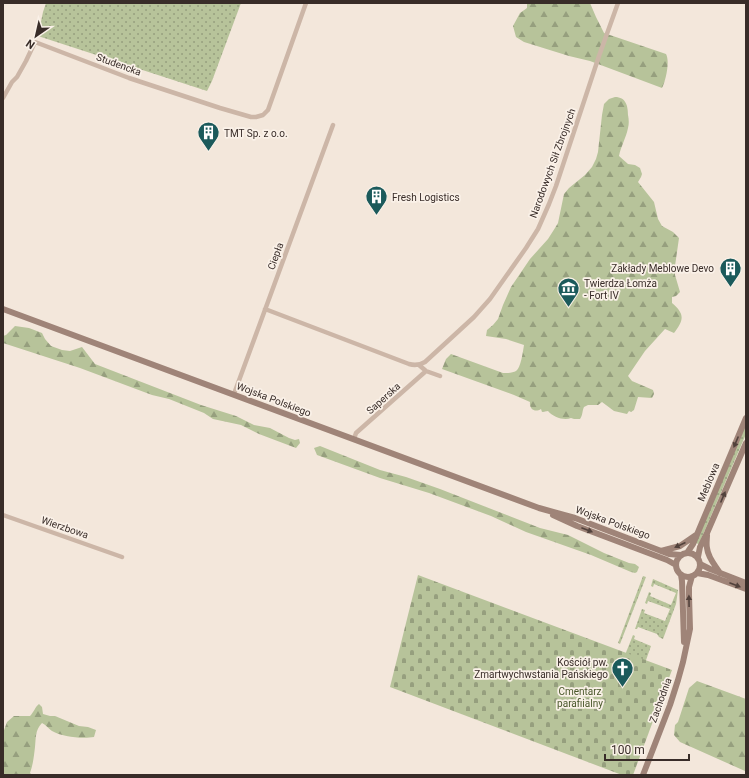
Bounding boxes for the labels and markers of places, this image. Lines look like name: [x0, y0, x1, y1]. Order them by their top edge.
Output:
building icon: TMT Sp. z o.o.: [195, 120, 221, 153]
place label: TMT Sp. z o.o.: [224, 128, 288, 139]
building icon: Fresh Logistics: [363, 184, 389, 217]
place label: Fresh Logistics: [392, 192, 460, 203]
building icon: Zakłady Meblowe Devo: [717, 255, 743, 288]
place label: Zakłady Meblowe Devo: [611, 263, 714, 274]
museum icon: Twierdza Łomża - Fort IV: [555, 276, 581, 309]
place label: Twierdza Łomża - Fort IV: [584, 278, 657, 301]
church icon: Kościół pw. Zmartwychwstania Pańskiego: [610, 655, 636, 688]
place label: Kościół pw. Zmartwychwstania Pańskiego: [474, 657, 608, 680]

